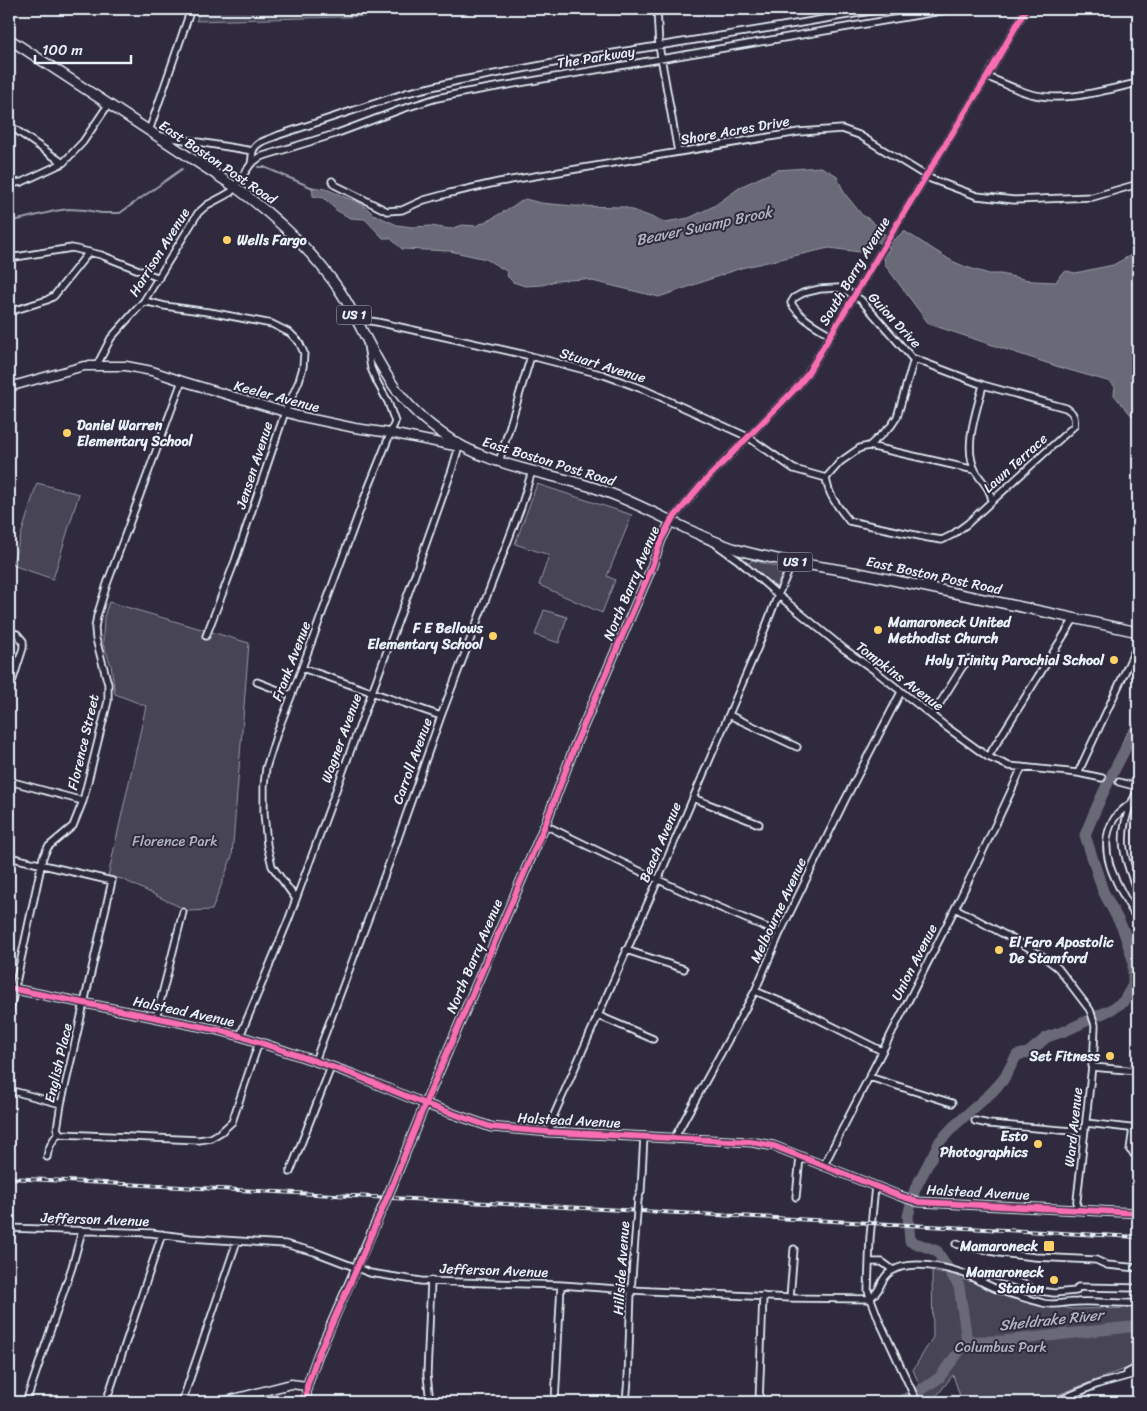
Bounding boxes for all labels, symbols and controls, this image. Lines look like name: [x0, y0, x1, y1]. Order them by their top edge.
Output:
scale bar: [35, 32, 131, 64]
text: 100 m: [42, 37, 83, 63]
street label: The Parkway: [555, 39, 637, 76]
street label: Shore Acres Drive: [679, 109, 792, 152]
street label: East Boston Post Road: [154, 113, 283, 212]
water label: Beaver Swamp Brook: [634, 198, 776, 253]
street label: Harrison Avenue: [122, 203, 197, 302]
street label: South Barry Avenue: [812, 212, 897, 331]
place label: Wells Fargo: [237, 228, 307, 253]
marker: Wells Fargo: [221, 234, 233, 246]
street label: Guion Drive: [862, 286, 928, 354]
road number: US 1: [336, 306, 372, 324]
street label: Stuart Avenue: [557, 340, 649, 390]
street label: Keeler Avenue: [231, 373, 323, 420]
place label: Daniel Warren Elementary School: [77, 413, 194, 454]
street label: Jensen Avenue: [228, 418, 280, 513]
marker: Daniel Warren Elementary School: [61, 427, 73, 439]
street label: Lawn Terrace: [977, 427, 1054, 500]
street label: East Boston Post Road: [479, 429, 620, 494]
street label: North Barry Avenue: [596, 522, 667, 645]
street label: East Boston Post Road: [864, 549, 1006, 602]
road number: US 1: [778, 552, 812, 572]
place label: Mamaroneck United Methodist Church: [887, 610, 1012, 651]
place label: F E Bellows Elementary School: [367, 616, 484, 657]
street label: Frank Avenue: [265, 617, 318, 705]
marker: Mamaroneck United Methodist Church: [872, 624, 884, 636]
marker: F E Bellows Elementary School: [487, 630, 499, 642]
street label: Tompkins Avenue: [850, 635, 949, 718]
place label: Holy Trinity Parochial School: [924, 648, 1105, 673]
marker: Holy Trinity Parochial School: [1108, 654, 1120, 666]
street label: Wagner Avenue: [314, 690, 369, 786]
street label: Florence Street: [60, 692, 107, 793]
street label: Carroll Avenue: [385, 714, 440, 808]
street label: Beach Avenue: [632, 798, 689, 887]
park label: Florence Park: [132, 829, 218, 854]
street label: Melbourne Avenue: [743, 853, 814, 967]
street label: North Barry Avenue: [439, 895, 510, 1018]
street label: Union Avenue: [884, 919, 945, 1005]
place label: El Faro Apostolic De Stamford: [1009, 930, 1115, 971]
marker: El Faro Apostolic De Stamford: [993, 944, 1005, 956]
street label: Halstead Avenue: [131, 989, 237, 1034]
street label: English Place: [37, 1021, 80, 1105]
place label: Set Fitness: [1028, 1044, 1101, 1069]
marker: Set Fitness: [1104, 1050, 1116, 1062]
street label: Ward Avenue: [1057, 1086, 1090, 1168]
street label: Halstead Avenue: [517, 1105, 621, 1136]
place label: Esto Photographics: [940, 1124, 1029, 1165]
marker: Esto Photographics: [1032, 1138, 1044, 1150]
street label: Halstead Avenue: [926, 1177, 1030, 1208]
street label: Jefferson Avenue: [39, 1205, 150, 1234]
street label: Hillside Avenue: [606, 1220, 637, 1316]
place label: Mamaroneck: [959, 1234, 1039, 1259]
marker: Mamaroneck: [1042, 1239, 1056, 1253]
street label: Jefferson Avenue: [438, 1256, 549, 1285]
place label: Mamaroneck Station: [965, 1260, 1045, 1301]
marker: Mamaroneck Station: [1048, 1274, 1060, 1286]
water label: Sheldrake River: [998, 1301, 1107, 1338]
park label: Columbus Park: [955, 1335, 1047, 1360]

